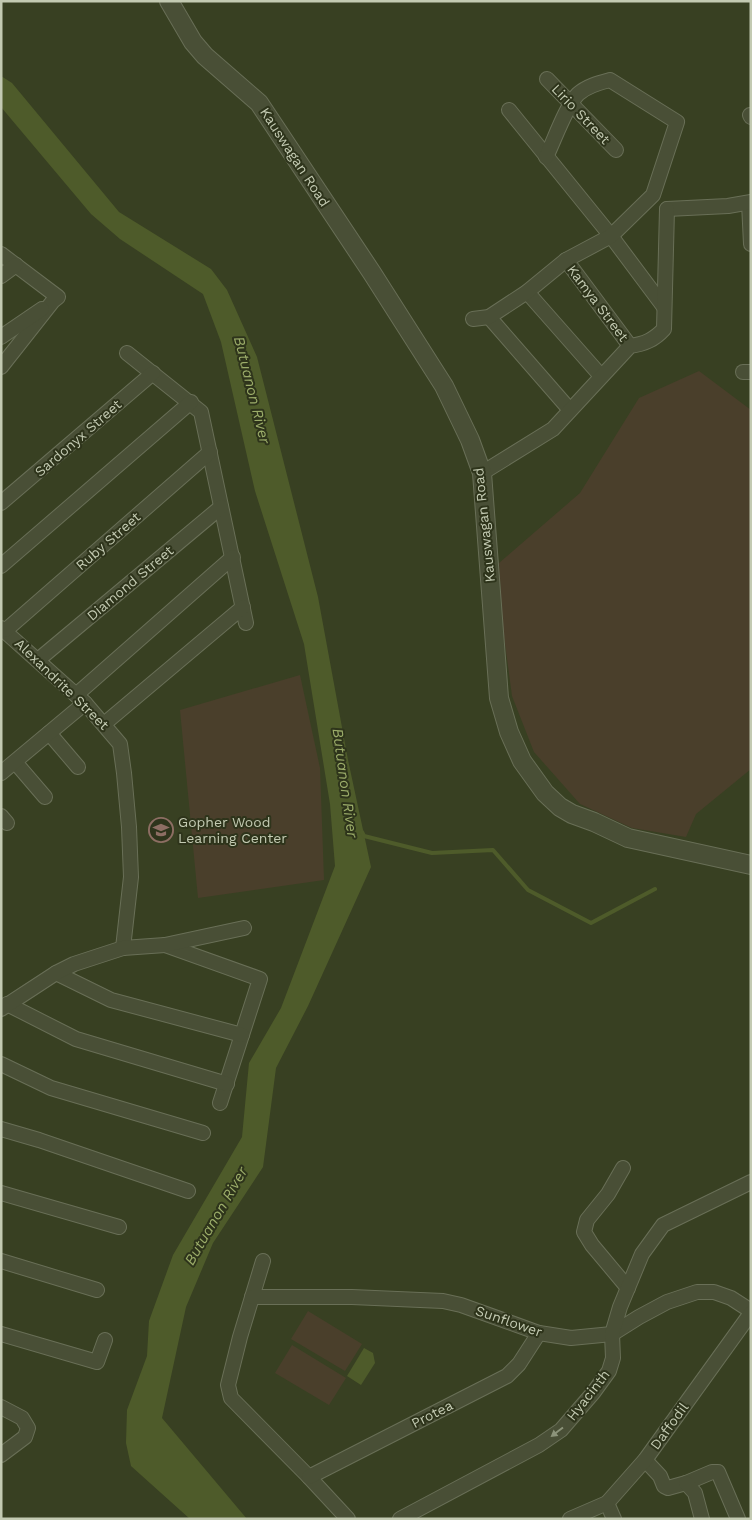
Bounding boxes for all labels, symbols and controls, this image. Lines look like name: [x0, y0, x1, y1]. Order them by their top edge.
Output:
street label: Lirio Street: [549, 81, 614, 147]
street label: Kauswagan Road: [257, 104, 333, 210]
street label: Kamya Street: [564, 262, 632, 345]
water label: Butuanon River: [230, 334, 274, 447]
street label: Sardonyx Street: [32, 396, 125, 480]
street label: Kauswagan Road: [470, 467, 498, 583]
street label: Ruby Street: [73, 509, 144, 573]
street label: Diamond Street: [84, 542, 177, 624]
street label: Alexandrite Street: [12, 635, 112, 733]
water label: Butuanon River: [328, 727, 362, 840]
place label: Gopher Wood Learning Center: [178, 814, 287, 846]
school or university icon: Gopher Wood Learning Center: [148, 817, 174, 843]
water label: Butuanon River: [181, 1163, 252, 1268]
street label: Sunflower: [474, 1302, 545, 1340]
street label: Hyacinth: [563, 1366, 613, 1424]
street label: Protea: [409, 1397, 455, 1431]
street label: Daffodil: [647, 1399, 692, 1453]
one-way arrow: [551, 1427, 564, 1438]

